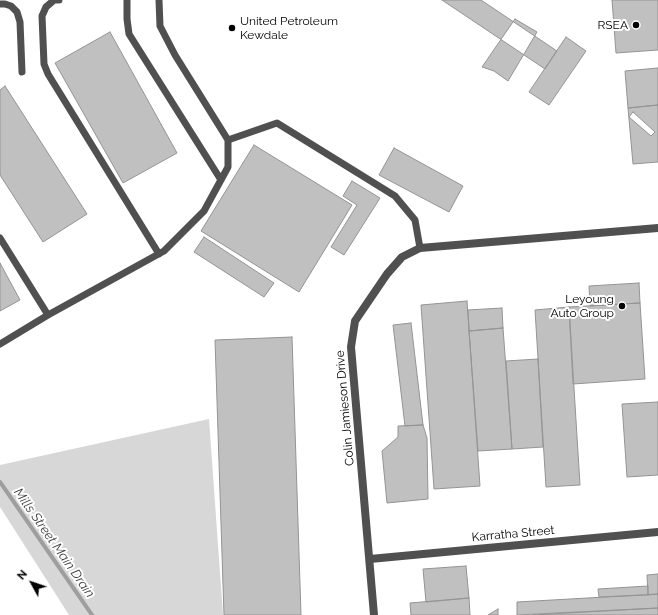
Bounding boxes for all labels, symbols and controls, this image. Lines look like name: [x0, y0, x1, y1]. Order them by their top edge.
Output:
place label: United Petroleum Kewdale: [240, 14, 338, 42]
place label: RSEA: [597, 18, 628, 32]
marker: RSEA: [631, 20, 641, 30]
marker: United Petroleum Kewdale: [227, 23, 237, 33]
place label: Leyoung Auto Group: [550, 292, 614, 320]
marker: Leyoung Auto Group: [617, 301, 627, 311]
street label: Colin Jamieson Drive: [333, 350, 357, 466]
water label: Mills Street Main Drain: [10, 485, 98, 601]
street label: Karratha Street: [471, 523, 555, 545]
north arrow: [12, 563, 52, 603]
text: N: [15, 568, 30, 582]

